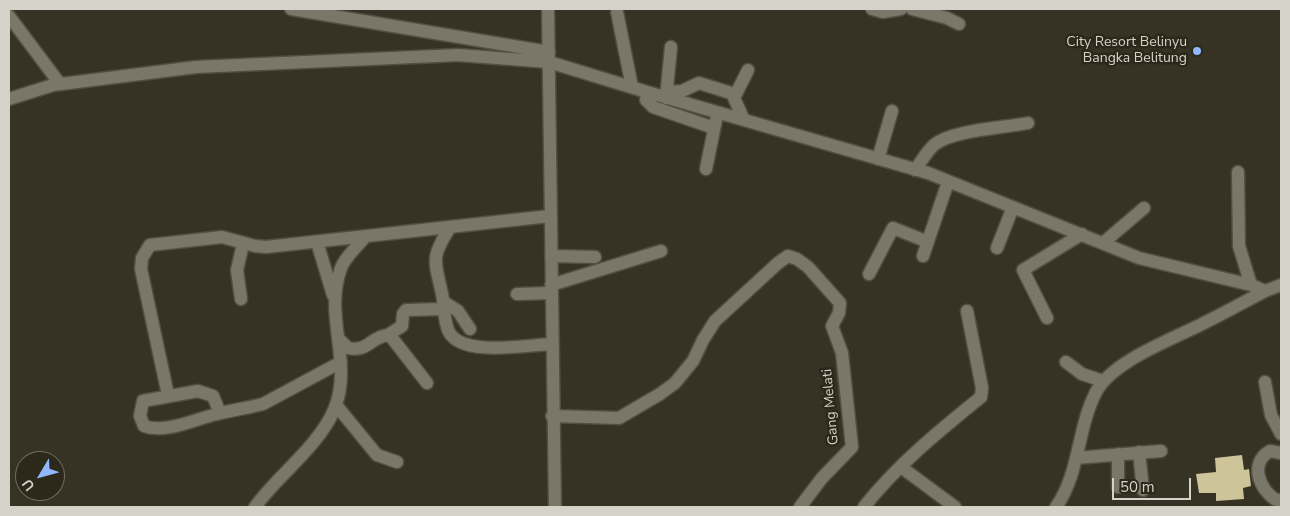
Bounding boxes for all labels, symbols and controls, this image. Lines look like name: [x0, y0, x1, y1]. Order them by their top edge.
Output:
place label: City Resort Belinyu Bangka Belitung: [1066, 35, 1187, 68]
marker: City Resort Belinyu Bangka Belitung: [1191, 45, 1203, 57]
street label: Gang Melati: [819, 368, 843, 446]
north arrow: [15, 451, 65, 501]
scale bar: [1115, 468, 1194, 500]
text: U: [18, 475, 39, 495]
text: 50 m: [1120, 477, 1155, 497]

